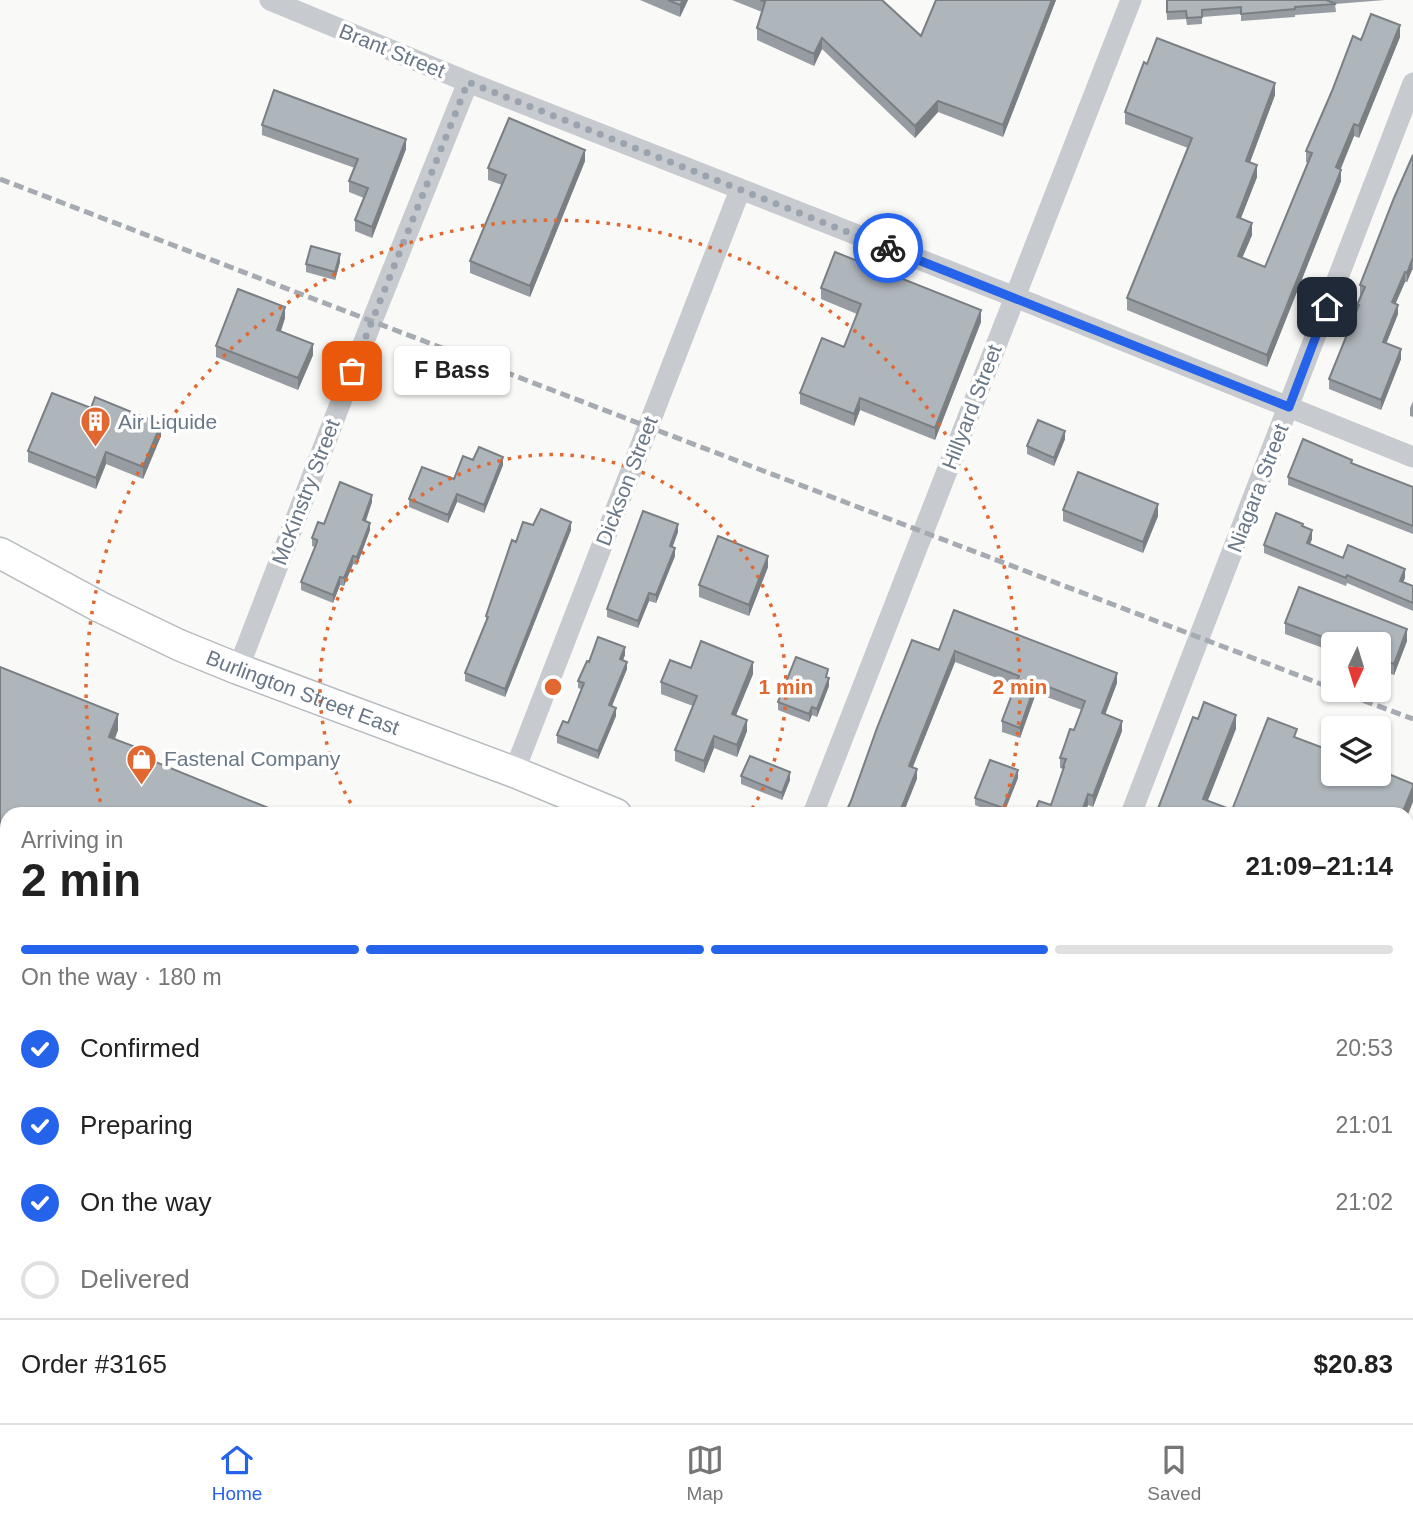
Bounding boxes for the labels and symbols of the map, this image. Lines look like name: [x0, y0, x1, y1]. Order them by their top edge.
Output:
street label: Brant Street: [336, 19, 449, 82]
courier: [853, 213, 923, 283]
pin: [1297, 277, 1357, 337]
pin: [322, 341, 382, 401]
street label: Hillyard Street: [937, 341, 1006, 473]
callout: F Bass: [394, 346, 509, 396]
building icon: Air Liquide: [78, 405, 112, 449]
place label: Air Liquide: [118, 410, 217, 433]
street label: Dickson Street: [591, 413, 662, 549]
street label: McKinstry Street: [267, 416, 344, 568]
street label: Niagara Street: [1223, 420, 1293, 555]
north arrow: [1321, 632, 1391, 702]
street label: Burlington Street East: [203, 645, 403, 739]
centre of rings: [541, 675, 565, 699]
text: 1 min: [759, 675, 813, 698]
text: 2 min: [993, 675, 1047, 698]
shop icon: Fastenal Company: [124, 742, 158, 786]
place label: Fastenal Company: [164, 747, 341, 770]

